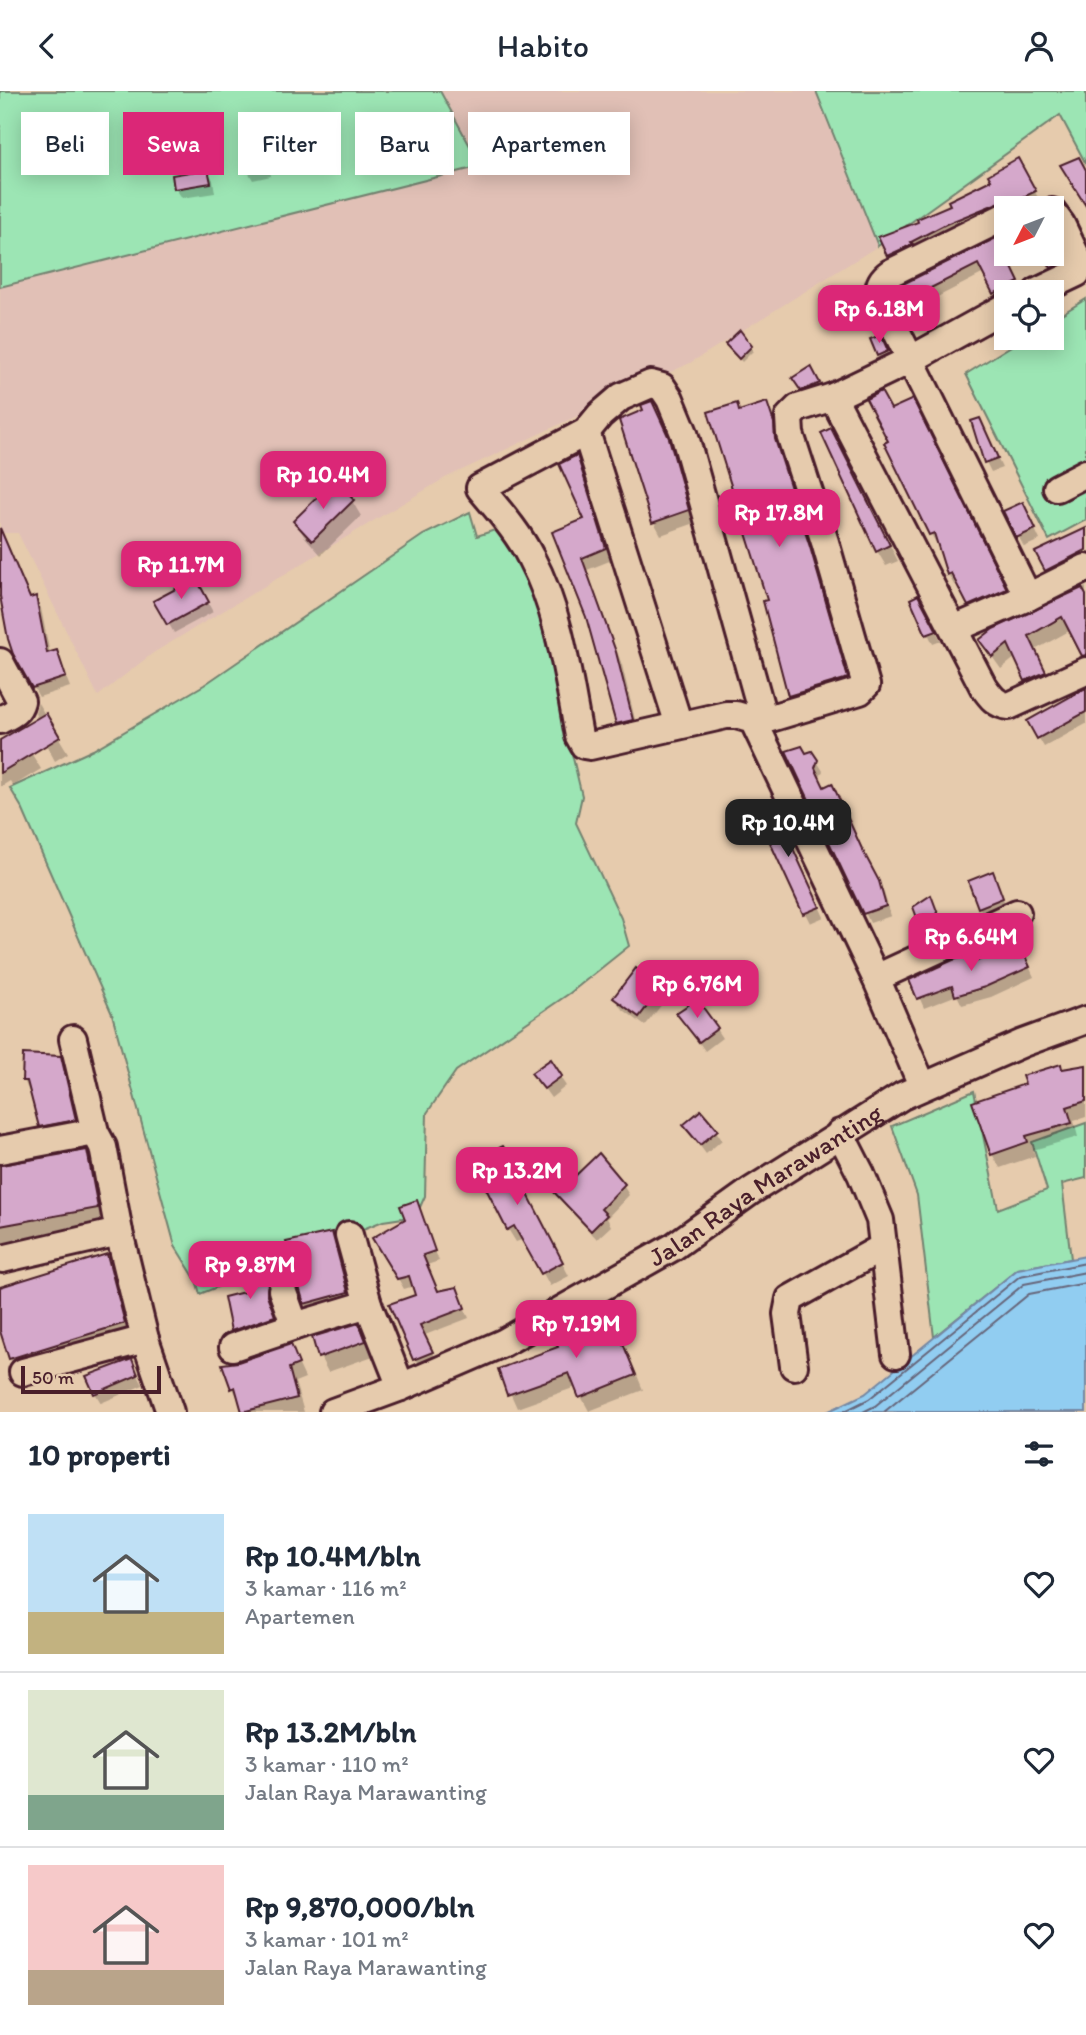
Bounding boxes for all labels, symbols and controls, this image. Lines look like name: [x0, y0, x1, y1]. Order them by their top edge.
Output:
icon: back: [28, 27, 66, 65]
text: Habito: [497, 27, 589, 65]
icon: person: [1020, 27, 1058, 65]
chip: Beli: [21, 112, 109, 175]
chip: Sewa: [123, 112, 224, 175]
chip: Filter: [238, 112, 341, 175]
chip: Baru: [355, 112, 454, 175]
chip: Apartemen: [468, 112, 630, 175]
north arrow: [994, 196, 1064, 266]
map controls: [994, 196, 1064, 350]
button: locate: [994, 280, 1064, 350]
pin: Rp 6.18M: [807, 285, 951, 345]
text: Rp 6.18M: [834, 294, 924, 322]
pin: Rp 10.4M: [251, 451, 395, 511]
text: Rp 10.4M: [276, 460, 370, 488]
pin: Rp 17.8M: [707, 489, 851, 549]
text: Rp 17.8M: [734, 498, 824, 526]
pin: Rp 11.7M: [109, 541, 253, 601]
text: Rp 11.7M: [137, 550, 225, 578]
pin: Rp 10.4M: [716, 799, 860, 859]
text: Rp 10.4M: [741, 808, 835, 836]
pin: Rp 6.64M: [899, 913, 1043, 973]
text: Rp 6.64M: [924, 922, 1018, 950]
pin: Rp 6.76M: [625, 961, 769, 1020]
text: Rp 6.76M: [652, 969, 742, 997]
street label: Jalan Raya Marawanting: [643, 1096, 889, 1273]
pin: Rp 13.2M: [445, 1147, 589, 1207]
text: Rp 13.2M: [472, 1156, 562, 1184]
pin: Rp 9.87M: [178, 1241, 322, 1301]
text: Rp 9.87M: [204, 1250, 296, 1278]
pin: Rp 7.19M: [504, 1301, 648, 1360]
text: Rp 7.19M: [531, 1309, 621, 1337]
scale bar: [21, 1363, 161, 1395]
text: 50 m: [32, 1366, 74, 1389]
icon: filters: [1020, 1435, 1058, 1473]
text: 10 properti: [28, 1436, 171, 1473]
text: Rp 10.4M/bln: [245, 1537, 421, 1574]
icon: home: [84, 1542, 168, 1626]
icon: heart: [1020, 1565, 1058, 1603]
text: 3 kamar · 116 m²: [245, 1574, 407, 1602]
text: Apartemen: [245, 1602, 355, 1630]
text: Rp 13.2M/bln: [245, 1713, 416, 1750]
icon: home: [84, 1718, 168, 1802]
icon: heart: [1020, 1741, 1058, 1779]
text: 3 kamar · 110 m²: [245, 1750, 409, 1778]
text: Jalan Raya Marawanting: [245, 1778, 487, 1806]
text: Rp 9,870,000/bln: [245, 1888, 475, 1925]
icon: home: [84, 1893, 168, 1977]
icon: heart: [1020, 1916, 1058, 1954]
text: 3 kamar · 101 m²: [245, 1925, 409, 1953]
text: Jalan Raya Marawanting: [245, 1953, 487, 1981]

